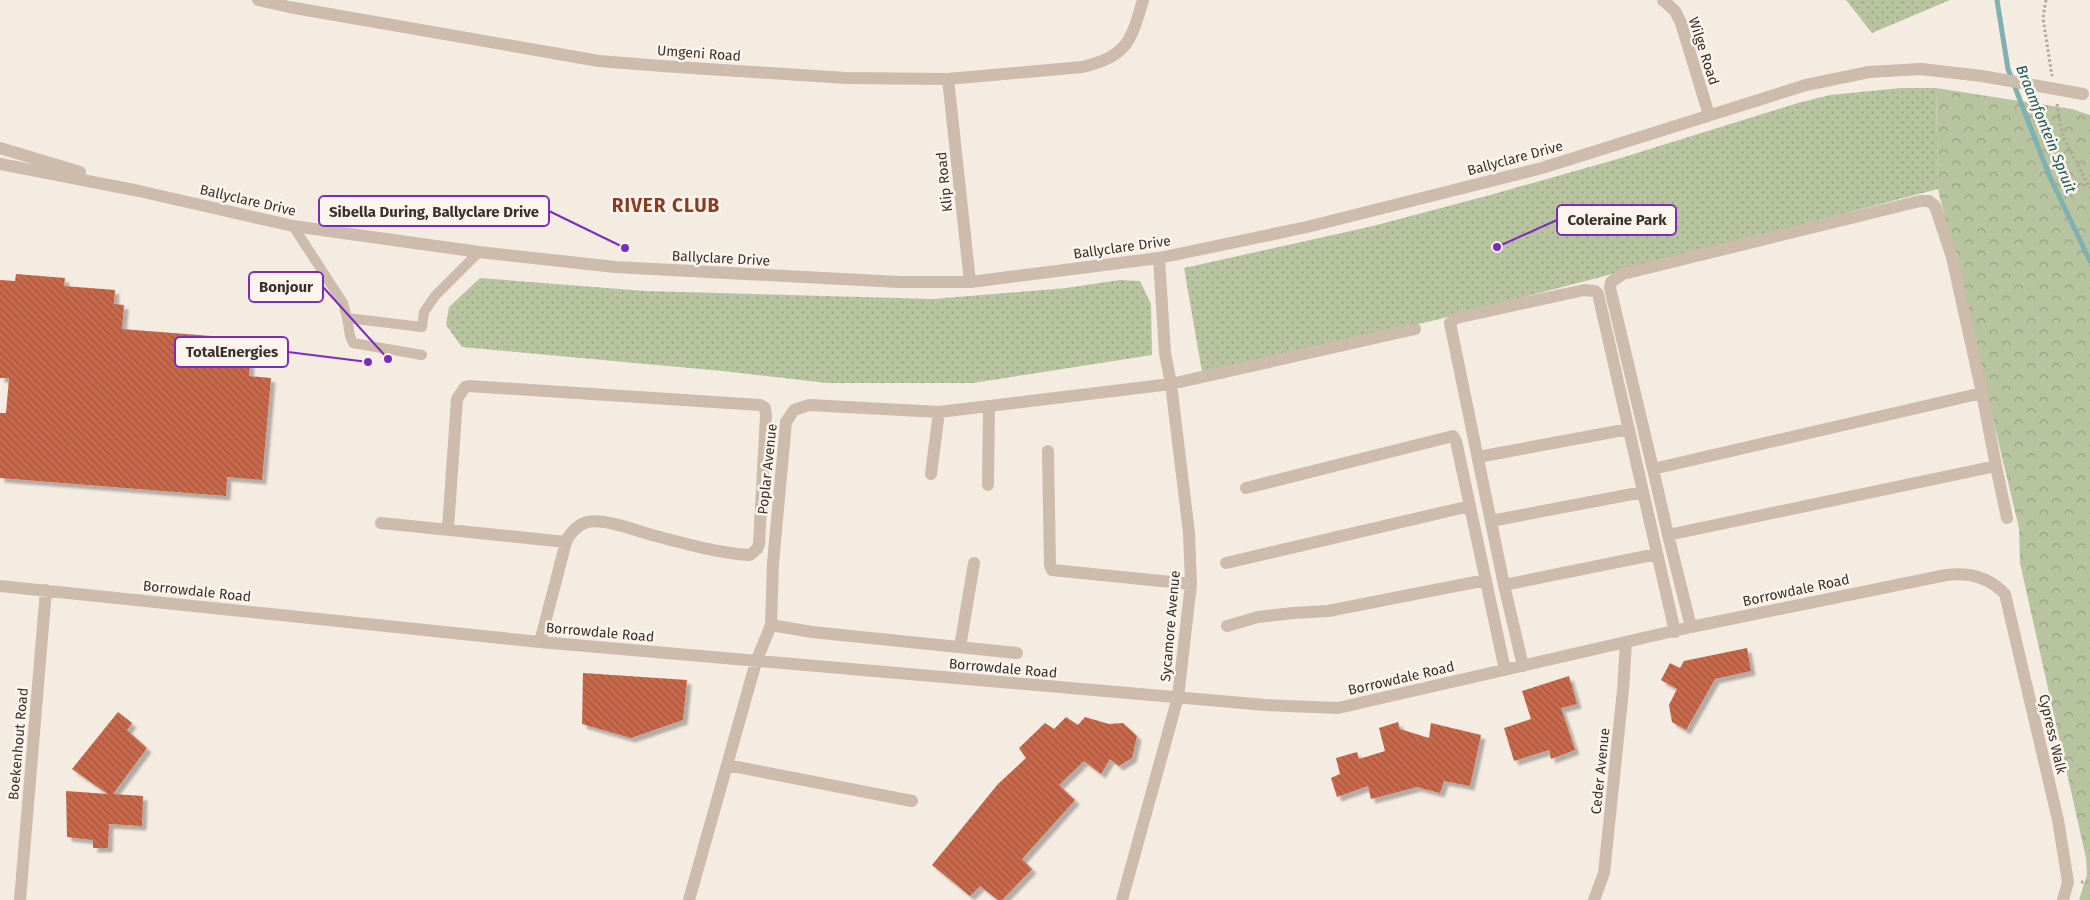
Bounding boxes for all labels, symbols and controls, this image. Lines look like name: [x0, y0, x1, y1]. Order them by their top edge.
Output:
street label: Wilge Road: [1685, 15, 1722, 87]
street label: Umgeni Road: [656, 42, 742, 65]
water label: Braamfontein Spruit: [2012, 62, 2080, 196]
street label: Ballyclare Drive: [1465, 138, 1565, 179]
street label: Klip Road: [933, 151, 956, 213]
street label: Ballyclare Drive: [198, 181, 298, 220]
district label: RIVER CLUB: [612, 194, 720, 217]
callout: Sibella During, Ballyclare Drive: [319, 196, 549, 226]
text: Sibella During, Ballyclare Drive: [329, 203, 539, 221]
callout: Coleraine Park: [1557, 205, 1676, 235]
text: Coleraine Park: [1568, 211, 1667, 229]
street label: Ballyclare Drive: [1072, 232, 1172, 263]
street label: Ballyclare Drive: [671, 247, 771, 270]
callout: Bonjour: [249, 272, 323, 302]
text: Bonjour: [259, 278, 314, 296]
callout: TotalEnergies: [175, 337, 288, 367]
text: TotalEnergies: [186, 343, 278, 361]
street label: Poplar Avenue: [754, 423, 781, 515]
street label: Sycamore Avenue: [1157, 570, 1184, 682]
street label: Borrowdale Road: [1741, 571, 1851, 610]
street label: Borrowdale Road: [142, 577, 252, 606]
street label: Borrowdale Road: [545, 619, 655, 646]
street label: Borrowdale Road: [948, 655, 1058, 682]
street label: Borrowdale Road: [1346, 658, 1456, 699]
street label: Boekenhout Road: [5, 687, 32, 801]
street label: Cypress Walk: [2035, 692, 2070, 777]
street label: Ceder Avenue: [1588, 727, 1613, 815]

